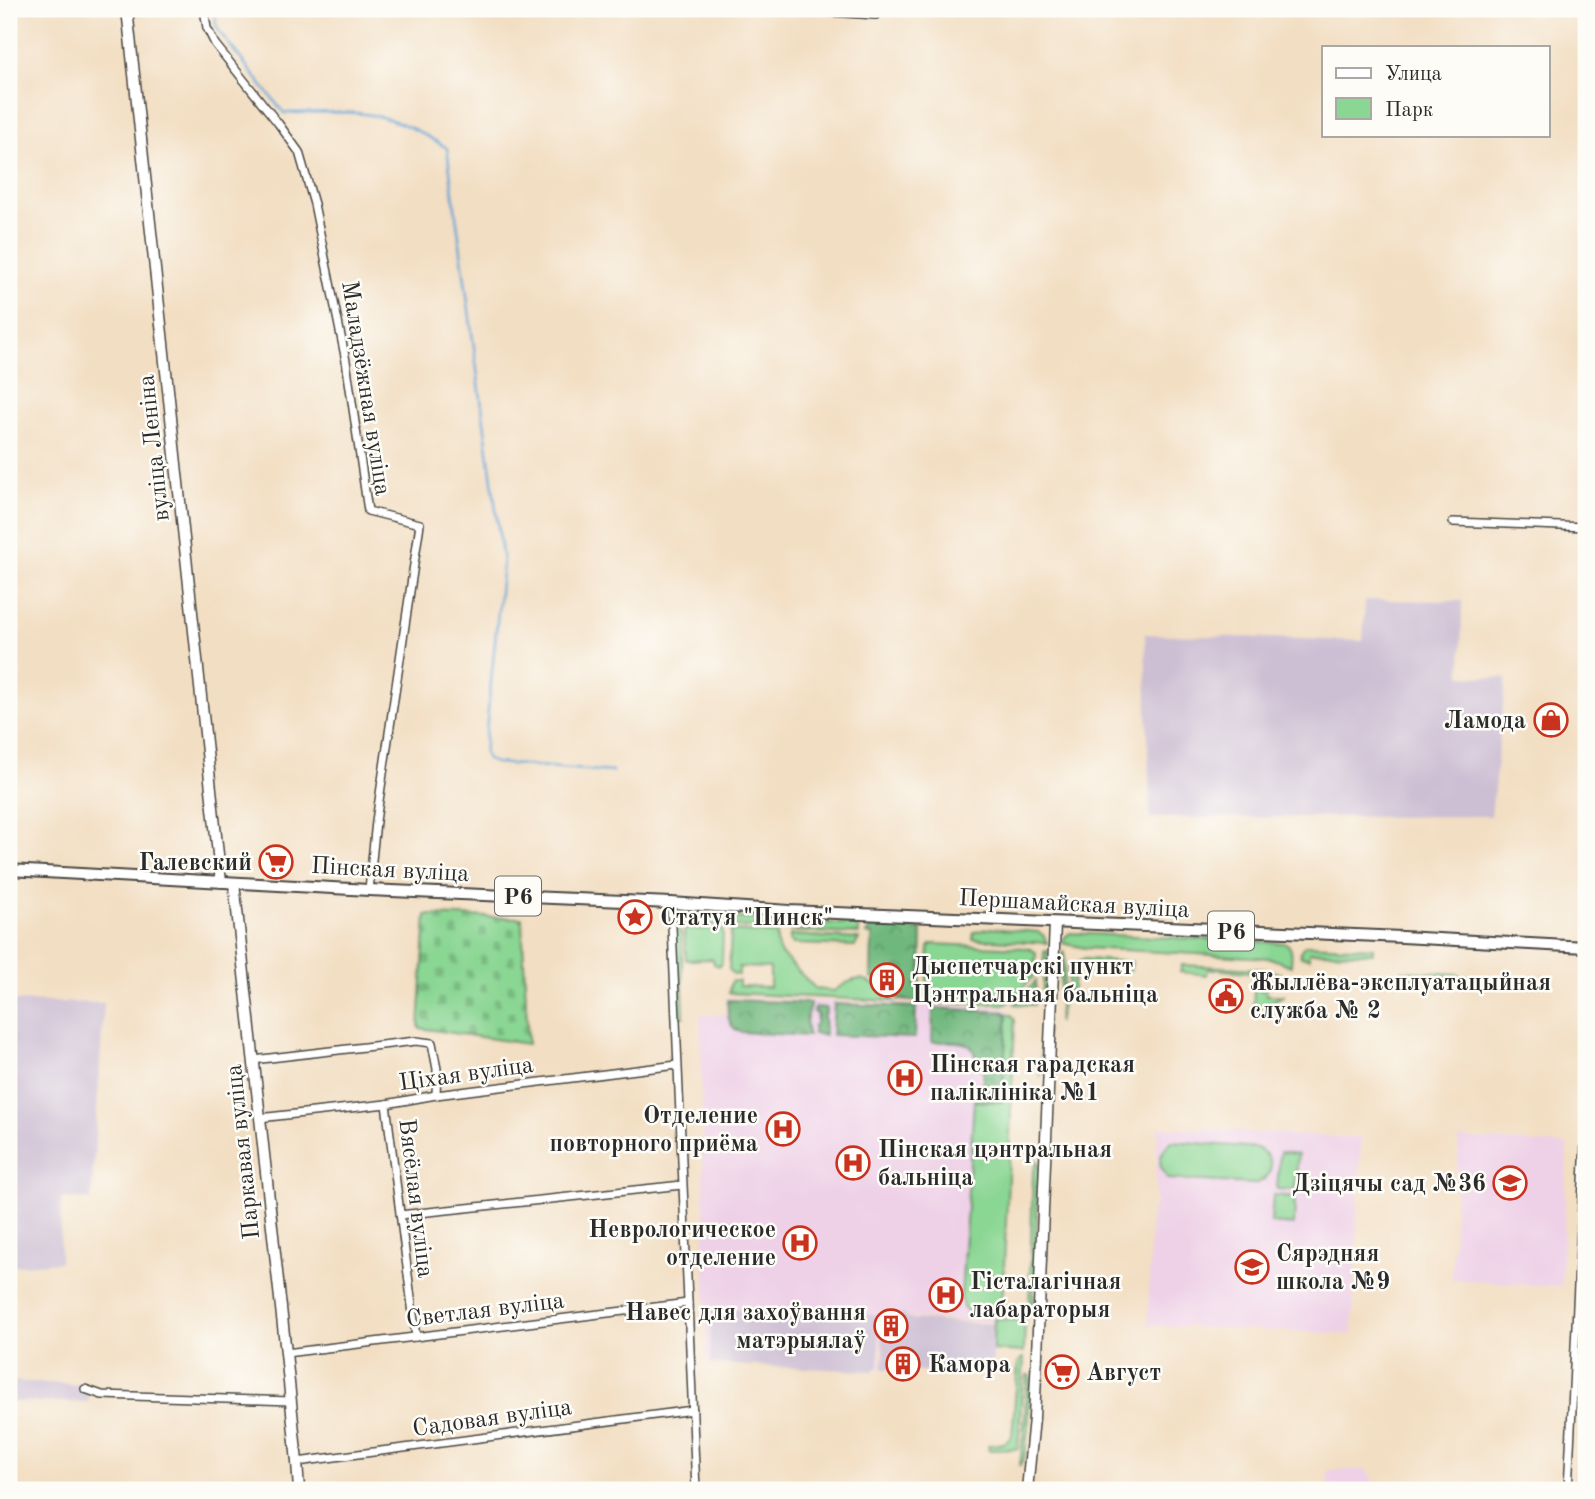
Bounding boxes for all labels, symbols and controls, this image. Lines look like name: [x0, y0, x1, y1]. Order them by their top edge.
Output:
legend: [1322, 46, 1550, 136]
text: Улица: [1385, 64, 1442, 85]
text: Парк: [1385, 100, 1434, 121]
street label: Маладзёжная вуліца: [336, 279, 394, 498]
street label: вуліца Леніна: [135, 373, 175, 522]
shop icon: Ламода: [1532, 701, 1570, 739]
place label: Ламода: [1444, 710, 1526, 734]
supermarket icon: Галевский: [257, 843, 295, 881]
place label: Галевский: [138, 852, 252, 876]
street label: Пінская вуліца: [310, 855, 470, 887]
road number: Р6: [495, 876, 541, 916]
street label: Першамайская вуліца: [958, 887, 1190, 923]
place icon: Статуя "Пинск": [616, 898, 654, 936]
place label: Статуя "Пинск": [660, 907, 833, 931]
road number: Р6: [1208, 912, 1254, 950]
place label: Дыспетчарскі пункт Цэнтральная бальніца: [912, 956, 1158, 1008]
building icon: Дыспетчарскі пункт Цэнтральная бальніца: [868, 961, 906, 999]
place label: Жыллёва-эксплуатацыйная служба № 2: [1250, 972, 1551, 1024]
public building icon: Жыллёва-эксплуатацыйная служба № 2: [1207, 977, 1245, 1015]
street label: Ціхая вуліца: [397, 1054, 535, 1096]
place label: Пінская гарадская паліклініка №1: [930, 1054, 1135, 1106]
hospital icon: Пінская гарадская паліклініка №1: [886, 1059, 924, 1097]
street label: Паркавая вуліца: [223, 1063, 265, 1241]
place label: Отделение повторного приёма: [549, 1105, 758, 1157]
hospital icon: Отделение повторного приёма: [764, 1110, 802, 1148]
street label: Вясёлая вуліца: [393, 1117, 437, 1279]
place label: Пінская цэнтральная бальніца: [878, 1139, 1112, 1191]
hospital icon: Пінская цэнтральная бальніца: [834, 1144, 872, 1182]
school or university icon: Дзіцячы сад №36: [1491, 1164, 1529, 1202]
place label: Дзіцячы сад №36: [1292, 1173, 1486, 1197]
place label: Неврологическое отделение: [588, 1219, 776, 1271]
hospital icon: Неврологическое отделение: [781, 1224, 819, 1262]
place label: Сярэдняя школа №9: [1276, 1243, 1390, 1295]
school or university icon: Сярэдняя школа №9: [1233, 1248, 1271, 1286]
place label: Гісталагічная лабараторыя: [970, 1271, 1121, 1323]
hospital icon: Гісталагічная лабараторыя: [927, 1276, 965, 1314]
street label: Светлая вуліца: [405, 1289, 566, 1333]
place label: Навес для захоўвання матэрыялаў: [625, 1302, 866, 1354]
building icon: Навес для захоўвання матэрыялаў: [872, 1307, 910, 1345]
building icon: Камора: [884, 1345, 922, 1383]
supermarket icon: Август: [1043, 1353, 1081, 1391]
place label: Камора: [928, 1354, 1011, 1378]
place label: Август: [1086, 1362, 1161, 1386]
street label: Садовая вуліца: [411, 1396, 574, 1442]

